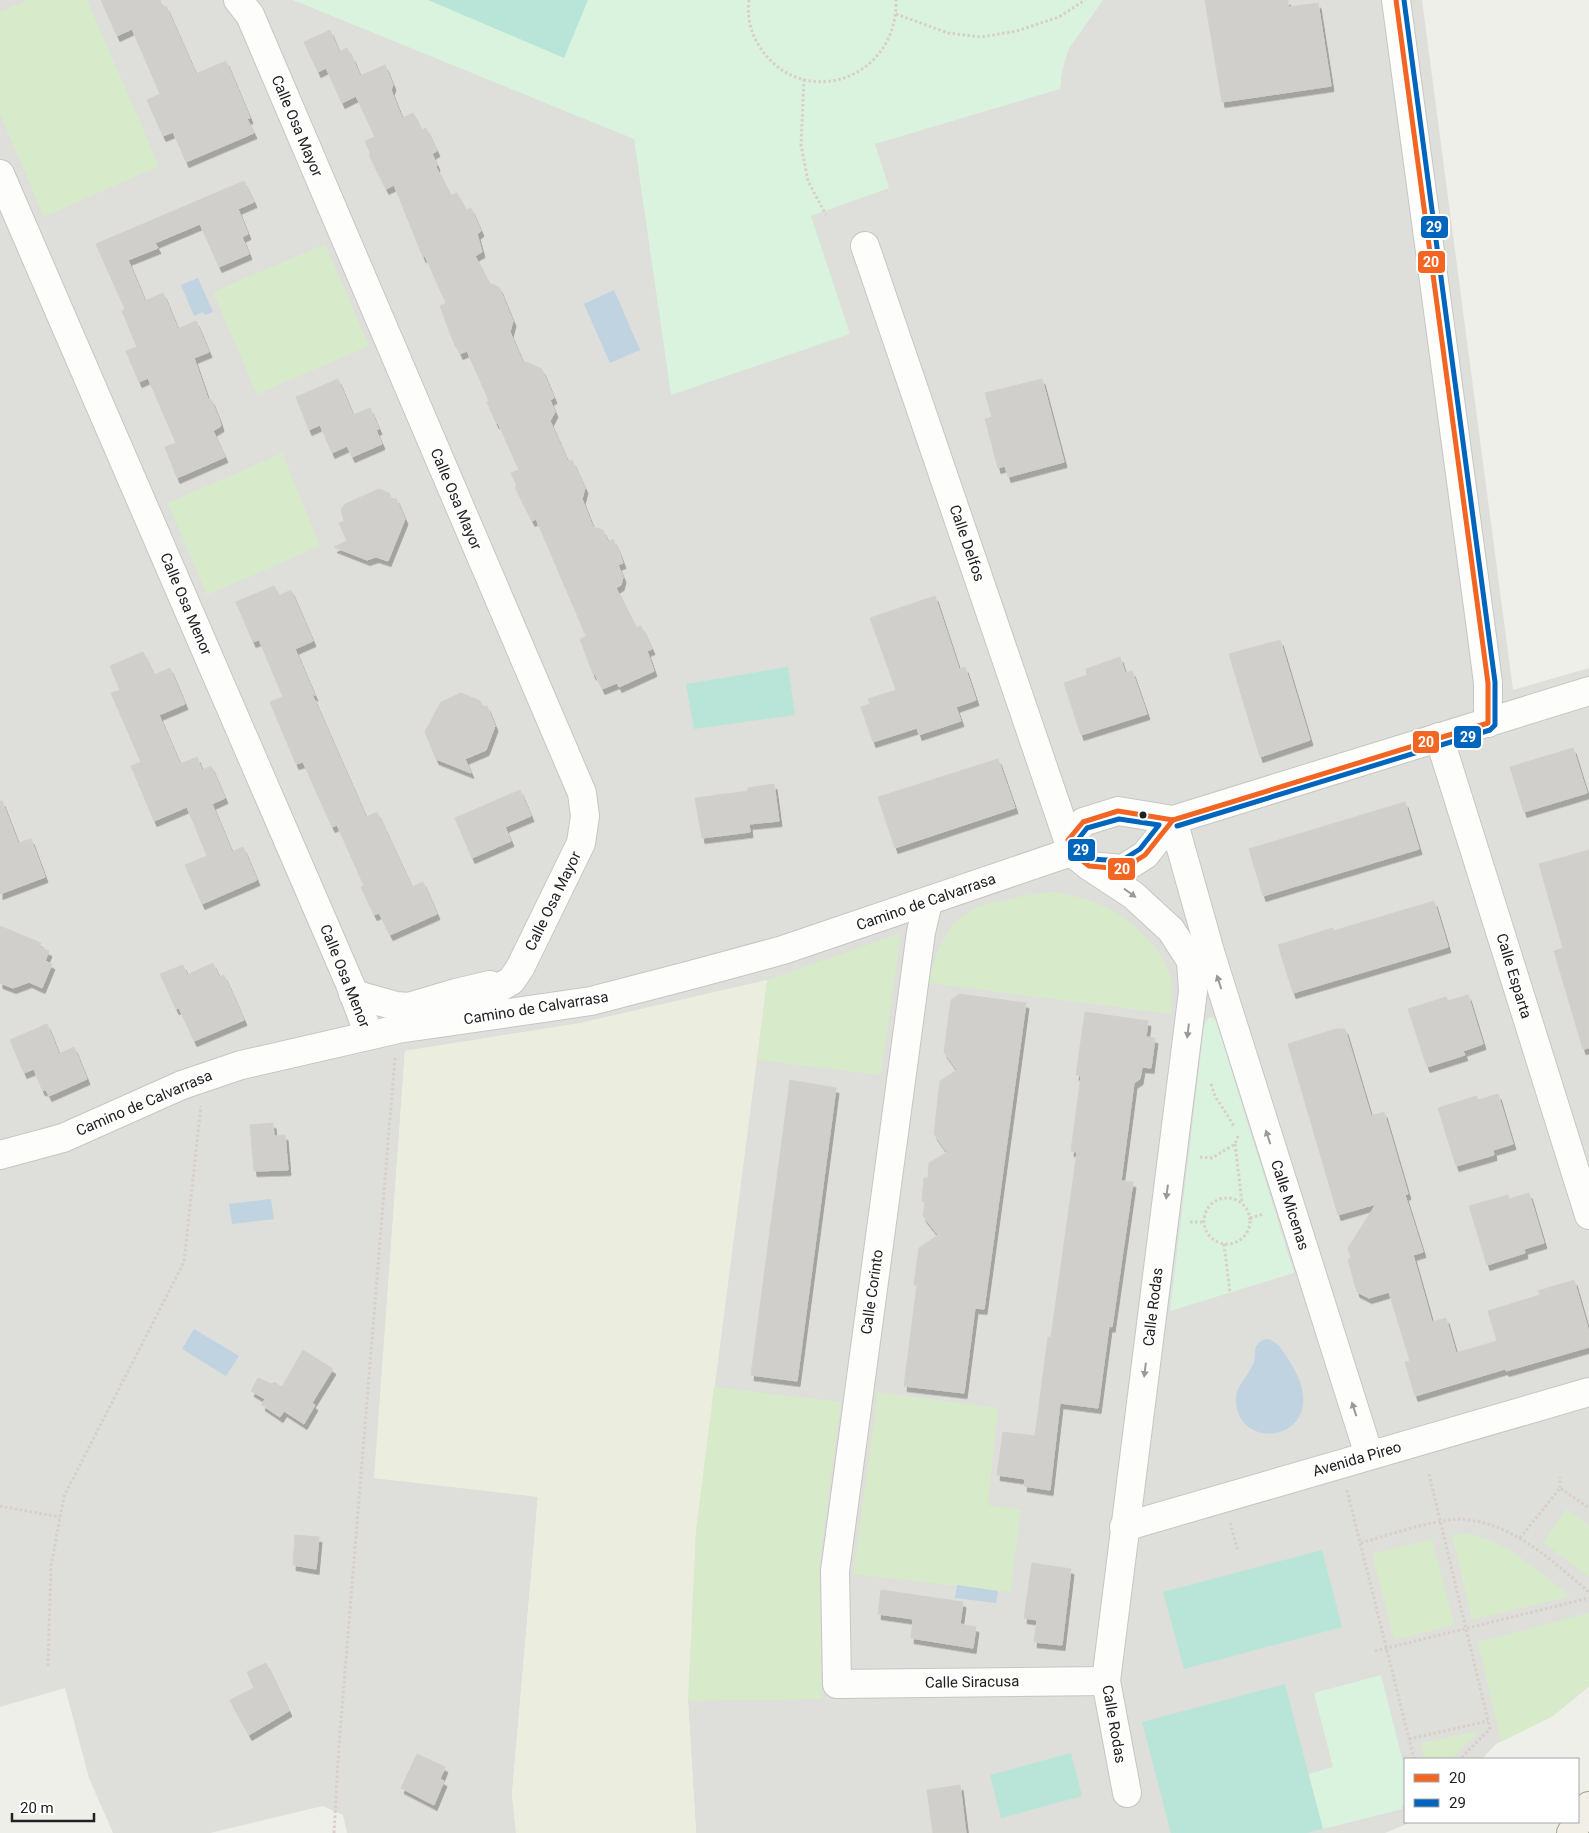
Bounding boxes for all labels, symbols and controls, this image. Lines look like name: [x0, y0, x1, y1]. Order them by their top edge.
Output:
street label: Calle Osa Mayor: [267, 72, 327, 180]
line badge: 29: [1420, 215, 1449, 239]
text: 29: [1426, 219, 1442, 235]
line badge: 20: [1417, 250, 1446, 274]
text: 20: [1423, 254, 1439, 270]
street label: Calle Osa Mayor: [426, 445, 486, 553]
street label: Calle Delfos: [945, 502, 989, 584]
street label: Calle Osa Menor: [156, 550, 216, 658]
line badge: 29: [1453, 725, 1482, 749]
text: 29: [1460, 729, 1476, 745]
line badge: 20: [1412, 730, 1440, 754]
text: 20: [1418, 734, 1434, 750]
unlabelled marker: [1138, 810, 1148, 820]
line badge: 29: [1067, 838, 1096, 862]
text: 29: [1073, 842, 1089, 858]
street label: Calle Osa Mayor: [521, 848, 585, 954]
line badge: 20: [1107, 857, 1136, 881]
text: 20: [1114, 861, 1130, 877]
street label: Camino de Calvarrasa: [854, 870, 998, 934]
one-way arrow: [1123, 888, 1136, 898]
street label: Calle Osa Menor: [316, 922, 374, 1030]
street label: Calle Esparta: [1492, 931, 1536, 1021]
one-way arrow: [1215, 974, 1223, 989]
street label: Camino de Calvarrasa: [462, 988, 610, 1028]
one-way arrow: [1184, 1023, 1192, 1039]
street label: Camino de Calvarrasa: [73, 1066, 215, 1140]
one-way arrow: [1264, 1129, 1272, 1144]
street label: Calle Micenas: [1267, 1158, 1313, 1252]
one-way arrow: [1163, 1184, 1171, 1200]
street label: Calle Corinto: [857, 1248, 887, 1336]
street label: Calle Rodas: [1139, 1267, 1167, 1347]
one-way arrow: [1140, 1363, 1148, 1379]
one-way arrow: [1350, 1401, 1358, 1416]
street label: Avenida Pireo: [1311, 1438, 1403, 1480]
street label: Calle Siracusa: [925, 1672, 1019, 1692]
street label: Calle Rodas: [1098, 1684, 1130, 1764]
legend: [1404, 1758, 1579, 1823]
text: 20: [1449, 1769, 1466, 1787]
scale bar: [12, 1790, 95, 1822]
text: 29: [1449, 1794, 1466, 1812]
text: 20 m: [20, 1799, 54, 1817]

